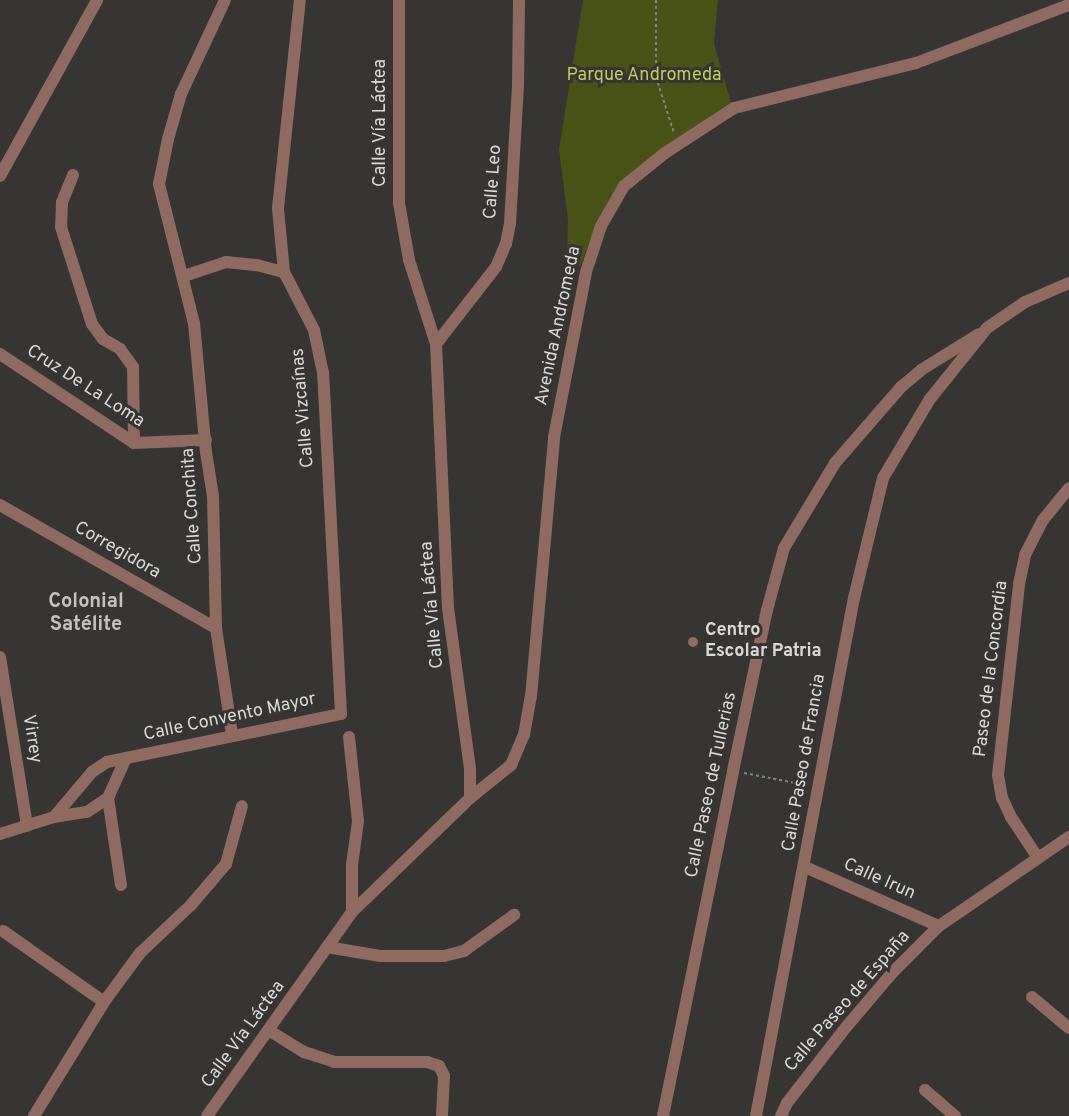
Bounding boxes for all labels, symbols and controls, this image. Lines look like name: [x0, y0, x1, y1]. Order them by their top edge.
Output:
street label: Calle Vía Láctea: [370, 59, 392, 187]
park label: Parque Andromeda: [566, 65, 722, 87]
street label: Calle Leo: [481, 144, 507, 220]
street label: Avenida Andromeda: [531, 244, 587, 408]
street label: Cruz De La Loma: [22, 341, 148, 433]
street label: Calle Vizcaínas: [288, 347, 320, 469]
street label: Calle Conchita: [178, 447, 208, 565]
street label: Corregidora: [70, 518, 164, 584]
street label: Calle Vía Láctea: [417, 540, 449, 670]
street label: Paseo de la Concordia: [970, 580, 1014, 758]
district label: Colonial Satélite: [48, 590, 124, 637]
place label: Centro Escolar Patria: [705, 621, 822, 664]
marker: Centro Escolar Patria: [686, 635, 700, 649]
street label: Calle Paseo de Francia: [779, 672, 831, 854]
street label: Calle Convento Mayor: [142, 689, 318, 747]
street label: Calle Paseo de Tullerias: [682, 690, 742, 880]
street label: Virrey: [17, 713, 45, 765]
street label: Calle Irun: [840, 855, 918, 905]
street label: Calle Paseo de España: [781, 927, 915, 1077]
street label: Calle Vía Láctea: [197, 977, 291, 1093]

